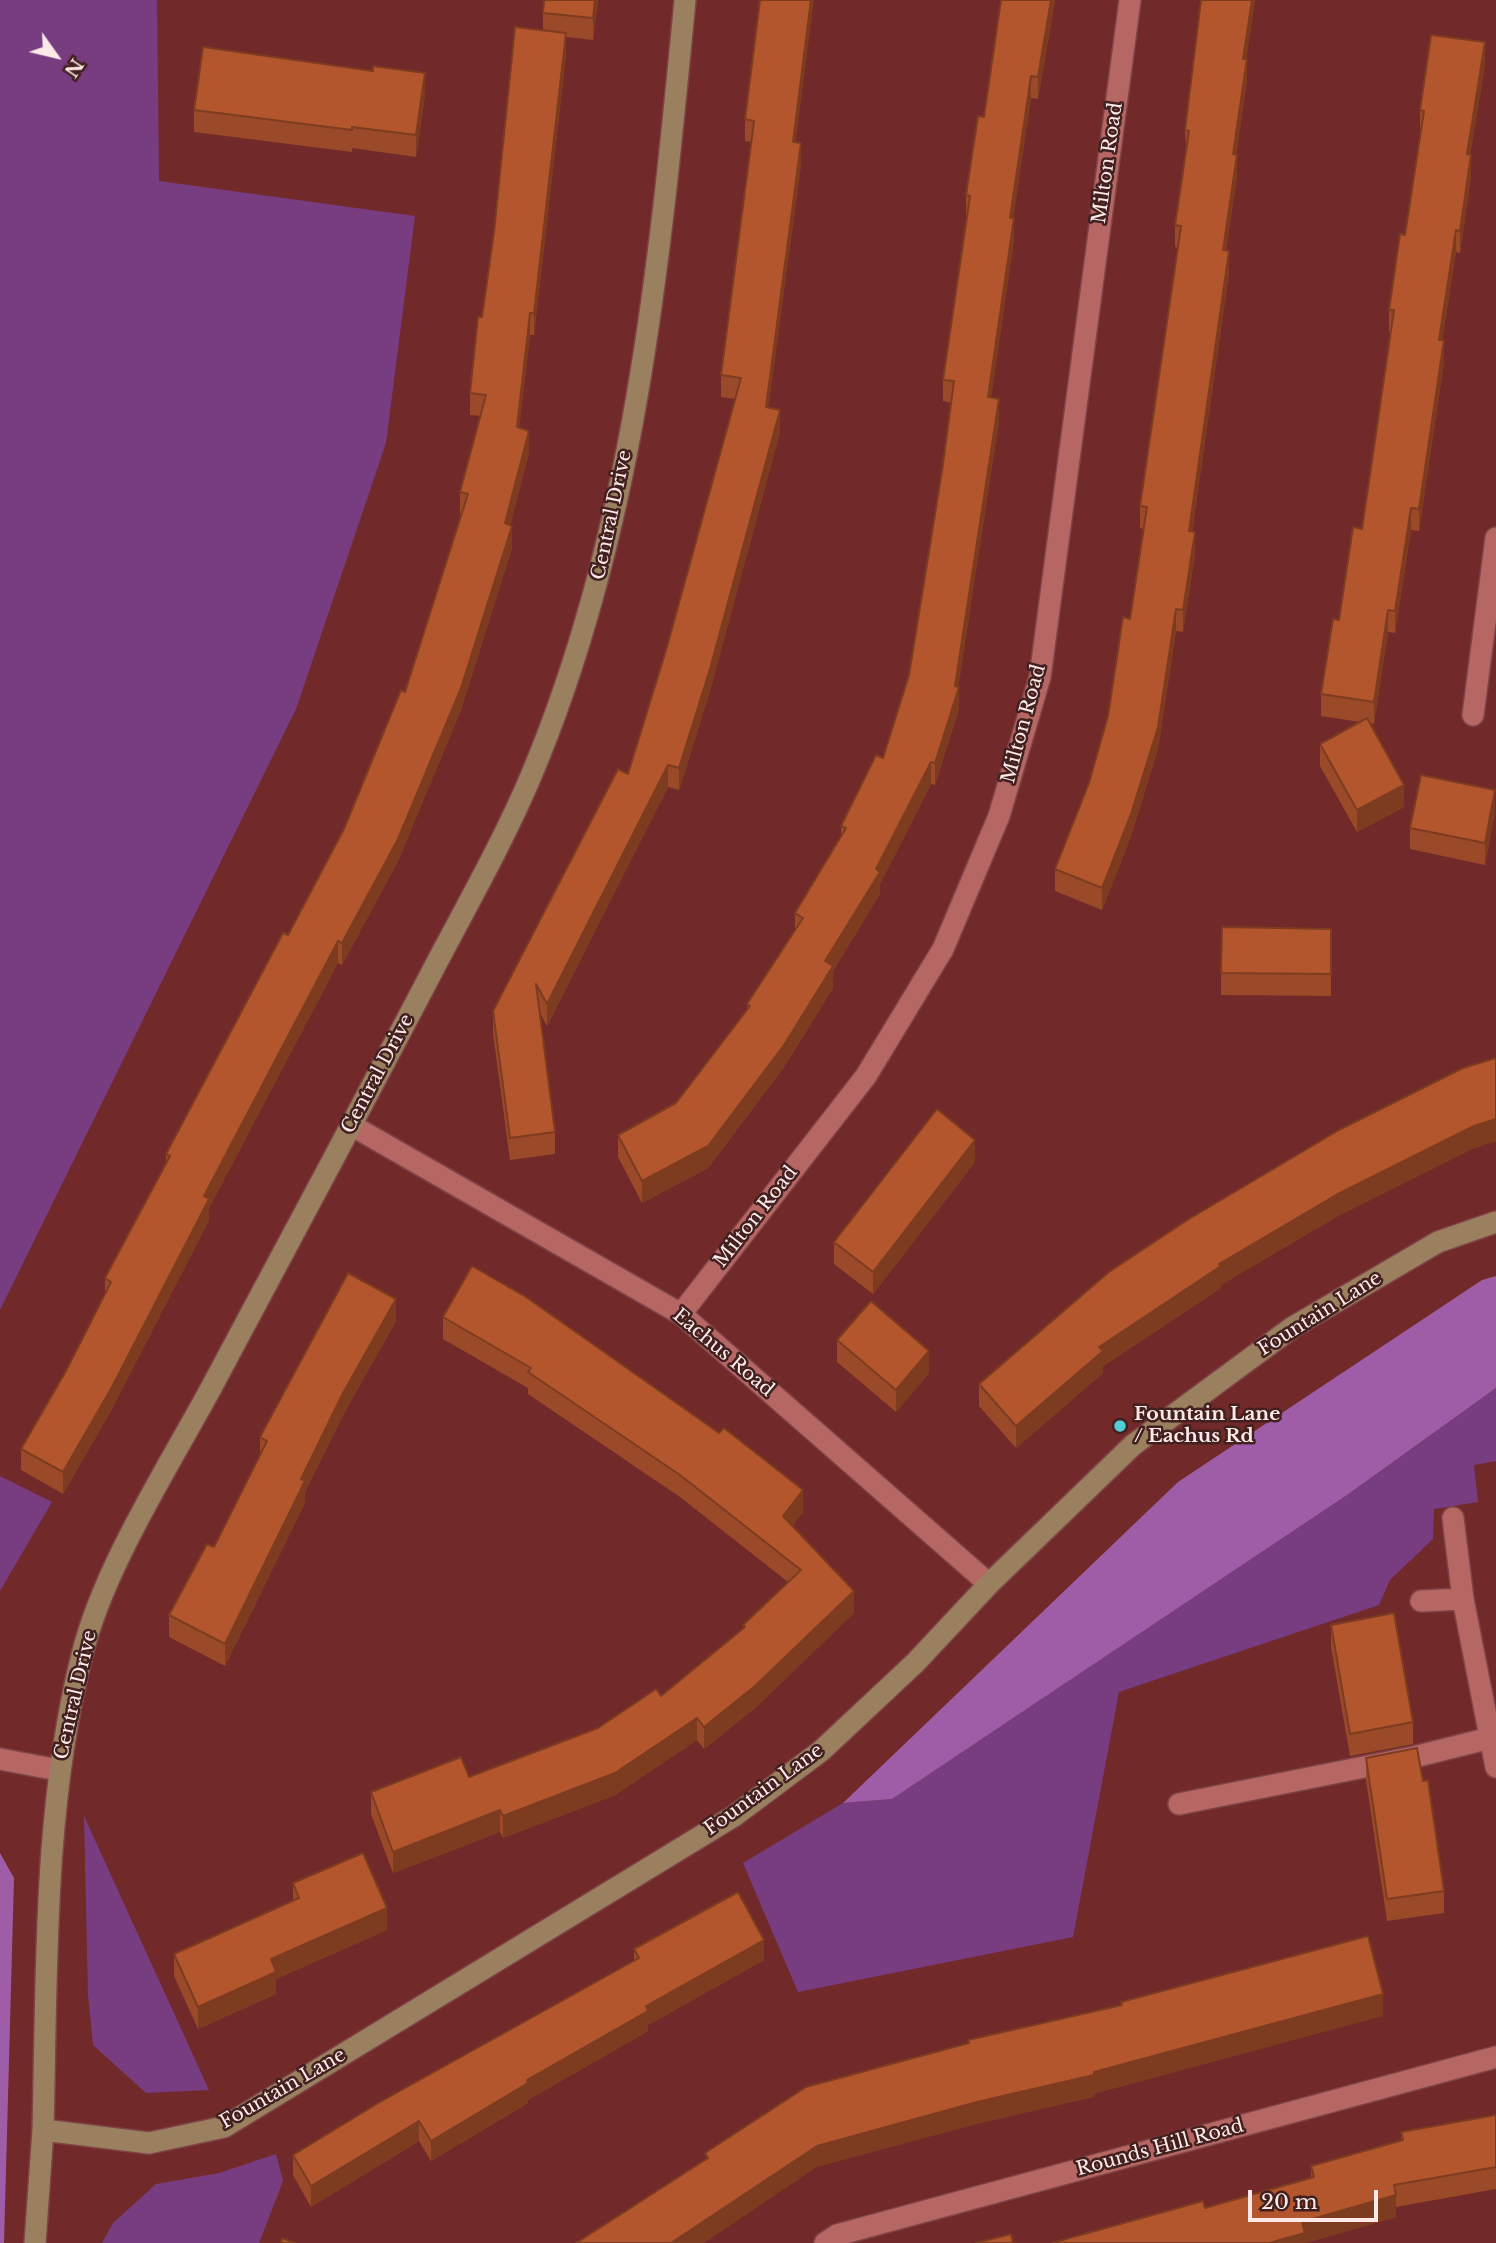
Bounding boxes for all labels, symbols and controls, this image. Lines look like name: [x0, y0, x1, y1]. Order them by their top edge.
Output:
north arrow: [21, 21, 91, 91]
text: N: [59, 54, 88, 82]
street label: Milton Road: [1088, 101, 1128, 225]
street label: Central Drive: [587, 448, 637, 582]
street label: Milton Road: [997, 662, 1051, 786]
street label: Central Drive: [337, 1010, 419, 1138]
street label: Milton Road: [709, 1162, 803, 1272]
street label: Fountain Lane: [1254, 1267, 1386, 1361]
street label: Eachus Road: [668, 1304, 778, 1402]
place label: Fountain Lane / Eachus Rd: [1134, 1404, 1280, 1448]
marker: Fountain Lane / Eachus Rd: [1112, 1418, 1128, 1434]
street label: Central Drive: [50, 1628, 102, 1762]
street label: Fountain Lane: [700, 1739, 828, 1841]
street label: Fountain Lane: [216, 2044, 350, 2134]
street label: Rounds Hill Road: [1074, 2115, 1246, 2181]
scale bar: [1251, 2176, 1380, 2220]
text: 20 m: [1261, 2189, 1318, 2215]

